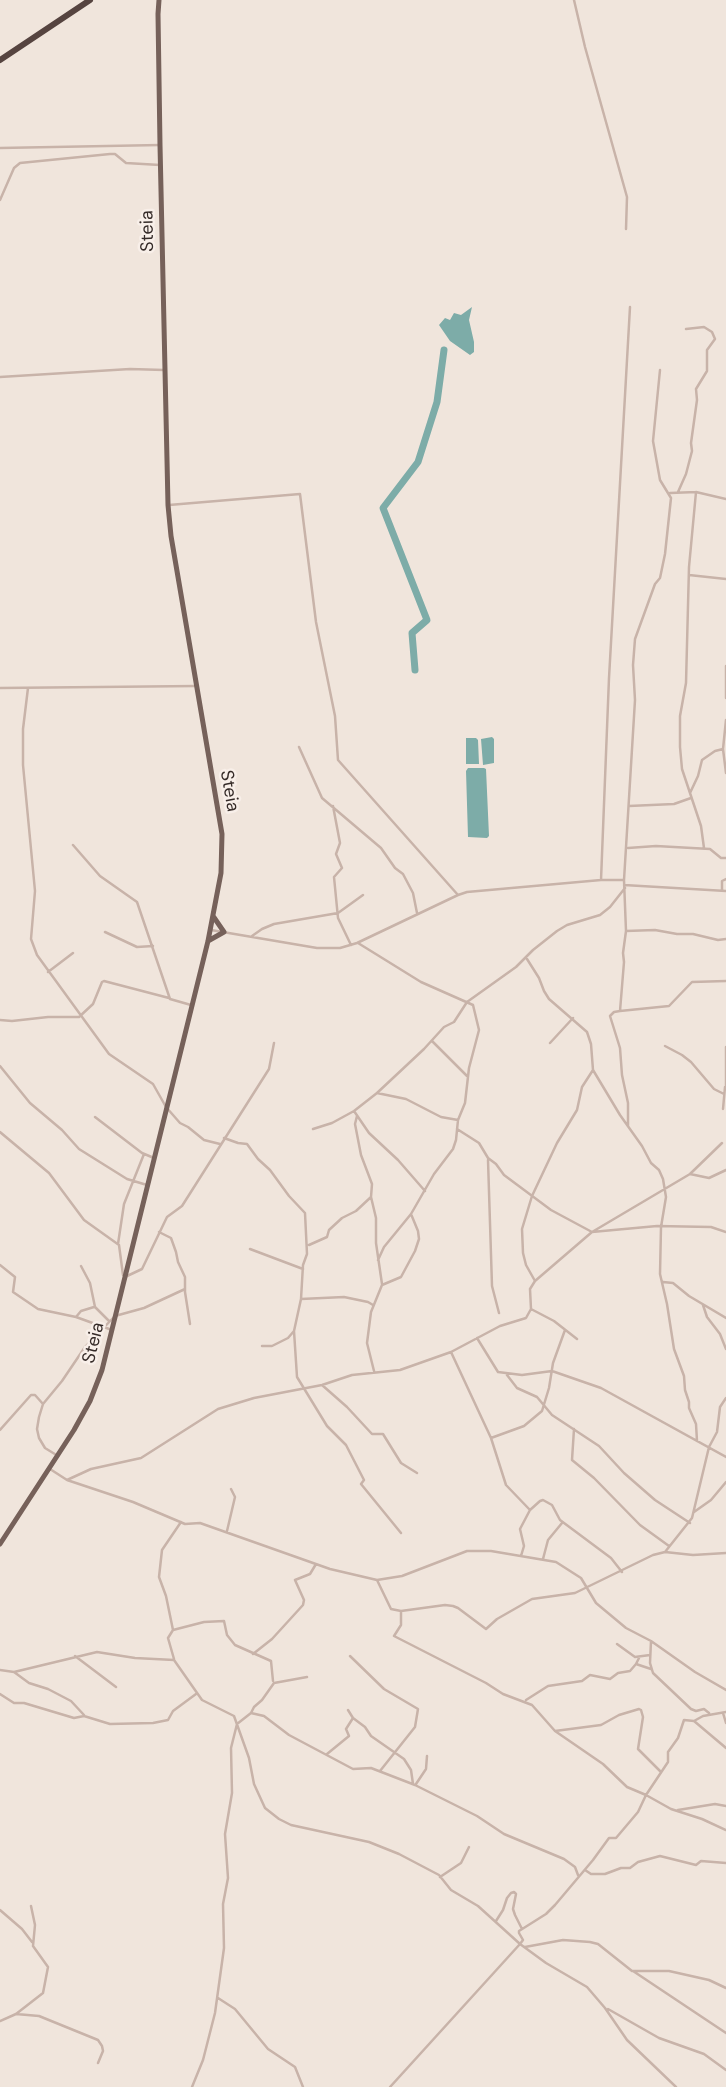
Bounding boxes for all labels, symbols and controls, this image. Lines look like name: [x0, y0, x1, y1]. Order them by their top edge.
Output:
street label: Steia: [137, 210, 159, 252]
street label: Steia: [215, 769, 243, 813]
street label: Steia: [78, 1320, 110, 1366]

